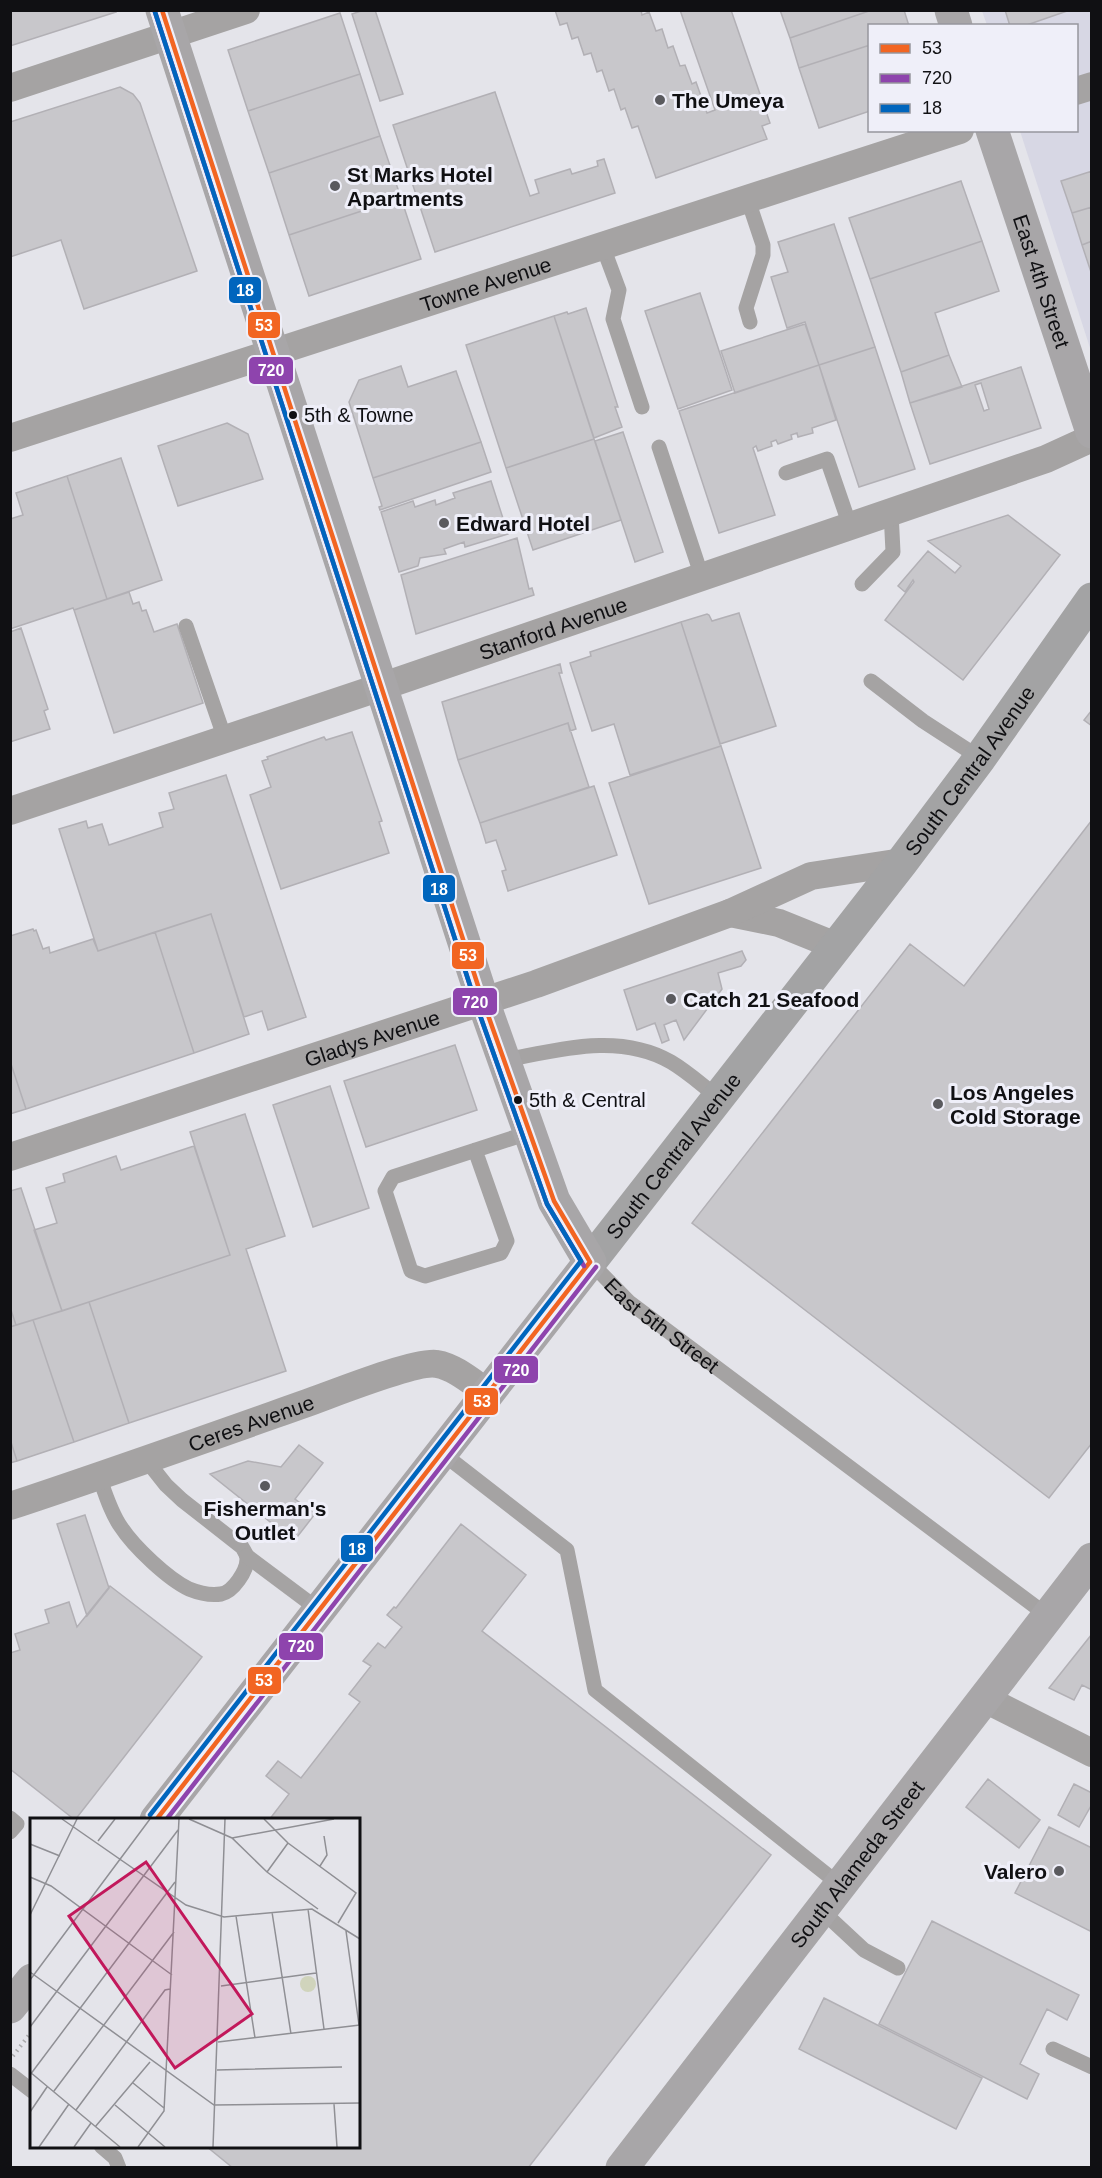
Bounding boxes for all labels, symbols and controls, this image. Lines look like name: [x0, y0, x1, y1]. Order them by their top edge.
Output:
legend: [868, 24, 1078, 132]
text: 53: [922, 38, 942, 58]
text: 720: [922, 68, 952, 88]
place label: The Umeya: [672, 89, 784, 112]
marker: The Umeya: [653, 93, 667, 107]
text: 18: [922, 98, 942, 118]
place label: St Marks Hotel Apartments: [347, 163, 493, 210]
marker: St Marks Hotel Apartments: [328, 179, 342, 193]
street label: East 4th Street: [1009, 211, 1075, 351]
street label: Towne Avenue: [417, 252, 554, 316]
line badge: 18: [228, 276, 262, 304]
text: 18: [236, 282, 254, 299]
line badge: 53: [247, 311, 281, 339]
text: 53: [255, 317, 273, 334]
line badge: 720: [248, 356, 294, 385]
text: 720: [258, 362, 284, 379]
place label: 5th & Towne: [304, 404, 414, 426]
marker: 5th & Towne: [287, 409, 299, 421]
place label: Edward Hotel: [456, 512, 590, 535]
marker: Edward Hotel: [437, 516, 451, 530]
street label: Stanford Avenue: [476, 592, 630, 664]
street label: South Central Avenue: [900, 681, 1039, 860]
line badge: 18: [422, 874, 456, 903]
text: 18: [430, 881, 448, 898]
line badge: 53: [451, 941, 485, 970]
text: 53: [459, 947, 477, 964]
line badge: 720: [452, 987, 498, 1016]
place label: Catch 21 Seafood: [683, 988, 859, 1011]
marker: Catch 21 Seafood: [664, 992, 678, 1006]
text: 720: [462, 994, 488, 1011]
street label: Gladys Avenue: [301, 1005, 442, 1071]
street label: South Central Avenue: [601, 1068, 745, 1243]
place label: Los Angeles Cold Storage: [950, 1081, 1081, 1128]
place label: 5th & Central: [529, 1089, 646, 1111]
marker: 5th & Central: [512, 1094, 524, 1106]
marker: Los Angeles Cold Storage: [931, 1097, 945, 1111]
street label: East 5th Street: [600, 1273, 724, 1377]
line badge: 720: [493, 1355, 539, 1384]
text: 720: [503, 1362, 529, 1379]
line badge: 53: [464, 1387, 499, 1416]
street label: Ceres Avenue: [185, 1390, 317, 1456]
text: 53: [473, 1393, 491, 1410]
marker: Fisherman's Outlet: [258, 1479, 272, 1493]
place label: Fisherman's Outlet: [204, 1497, 326, 1544]
line badge: 18: [340, 1534, 374, 1563]
text: 18: [348, 1541, 366, 1558]
line badge: 720: [278, 1632, 324, 1661]
text: 720: [288, 1638, 314, 1655]
line badge: 53: [247, 1666, 282, 1695]
text: 53: [255, 1672, 273, 1689]
street label: South Alameda Street: [785, 1776, 928, 1952]
inset map: [30, 1818, 360, 2148]
place label: Valero: [984, 1860, 1047, 1883]
marker: Valero: [1052, 1864, 1066, 1878]

